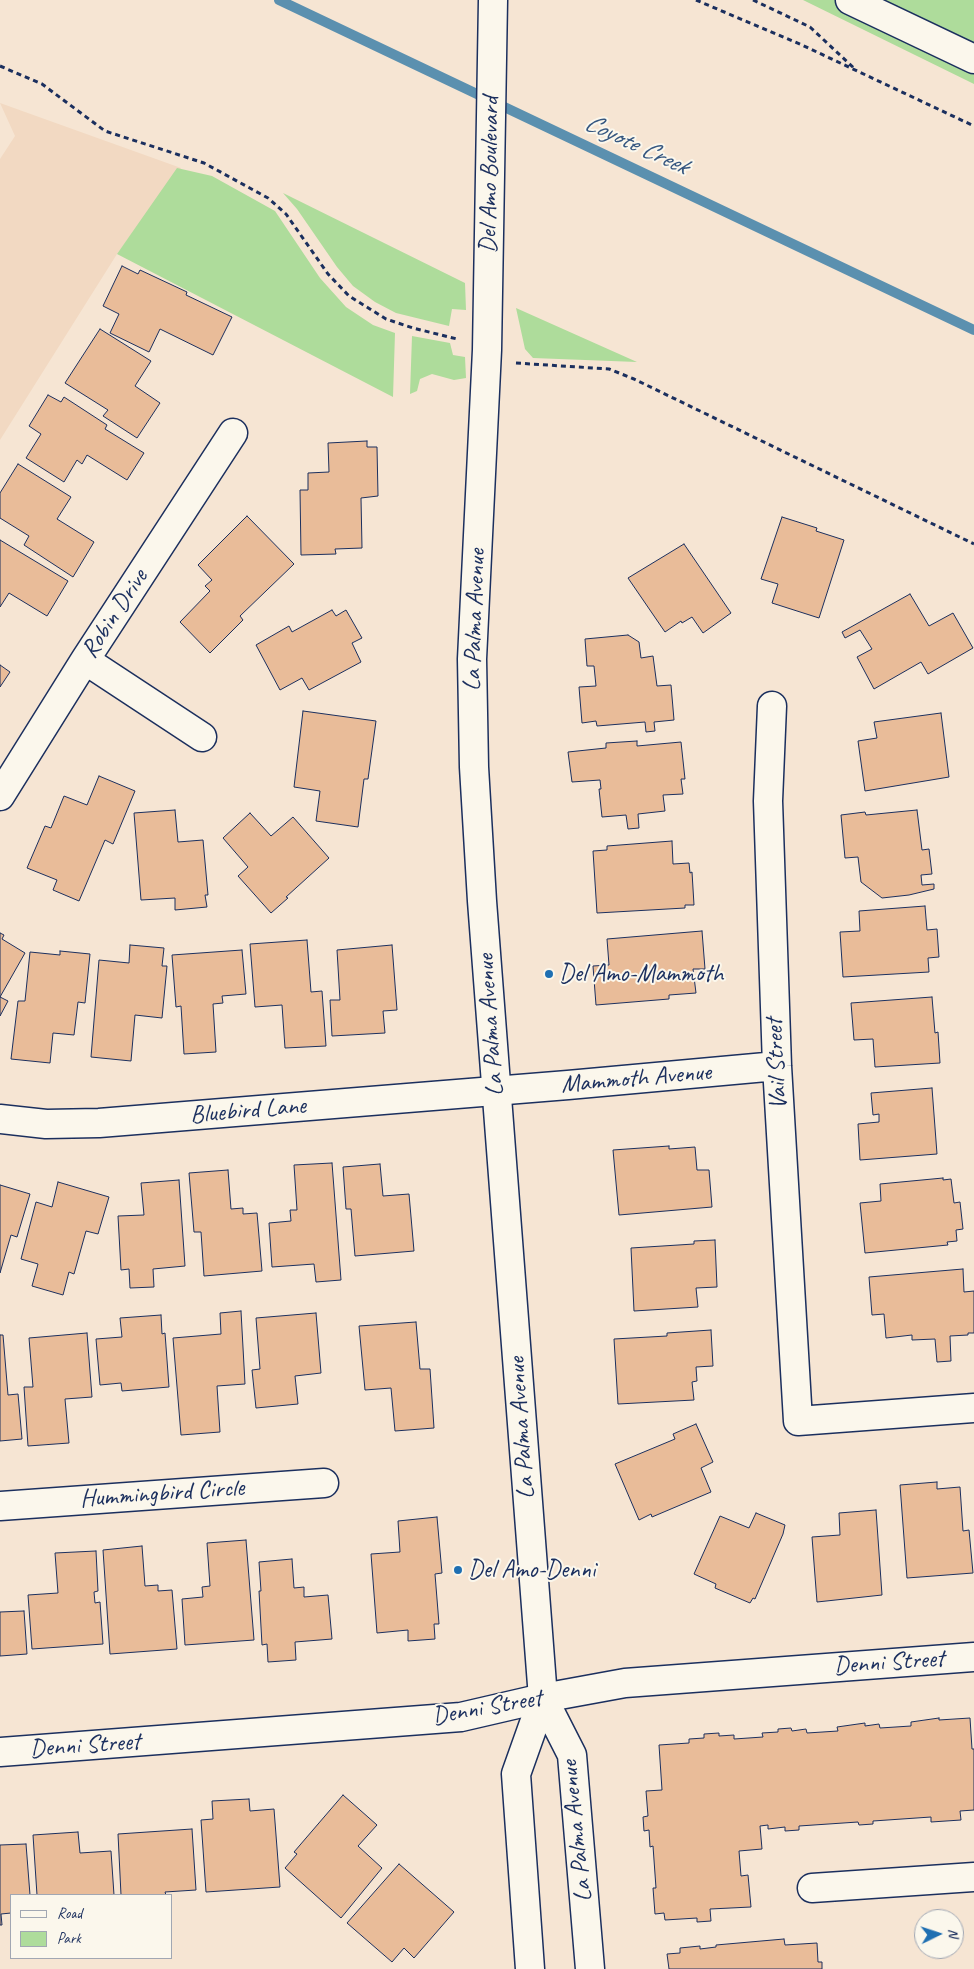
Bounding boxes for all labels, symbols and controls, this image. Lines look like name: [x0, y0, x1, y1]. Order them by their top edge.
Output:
street label: Del Amo Boulevard: [474, 96, 506, 254]
water label: Coyote Creek: [579, 107, 693, 183]
street label: La Palma Avenue: [458, 548, 492, 692]
street label: Robin Drive: [75, 564, 155, 664]
street label: La Palma Avenue: [471, 953, 511, 1097]
place label: Del Amo-Mammoth: [559, 959, 723, 989]
marker: Del Amo-Mammoth: [543, 968, 555, 980]
street label: Vail Street: [760, 1018, 794, 1110]
street label: Mammoth Avenue: [560, 1058, 712, 1100]
street label: Bluebird Lane: [189, 1091, 307, 1131]
street label: La Palma Avenue: [502, 1356, 542, 1500]
street label: Hummingbird Circle: [79, 1473, 245, 1515]
place label: Del Amo-Denni: [468, 1555, 595, 1585]
marker: Del Amo-Denni: [452, 1564, 464, 1576]
street label: Denni Street: [833, 1644, 945, 1682]
street label: Denni Street: [430, 1684, 544, 1732]
street label: Denni Street: [29, 1727, 141, 1765]
street label: La Palma Avenue: [555, 1759, 599, 1903]
legend: [10, 1894, 172, 1959]
text: Road: [57, 1904, 82, 1923]
north arrow: [914, 1909, 964, 1959]
text: N: [945, 1928, 962, 1938]
text: Park: [57, 1929, 81, 1948]

